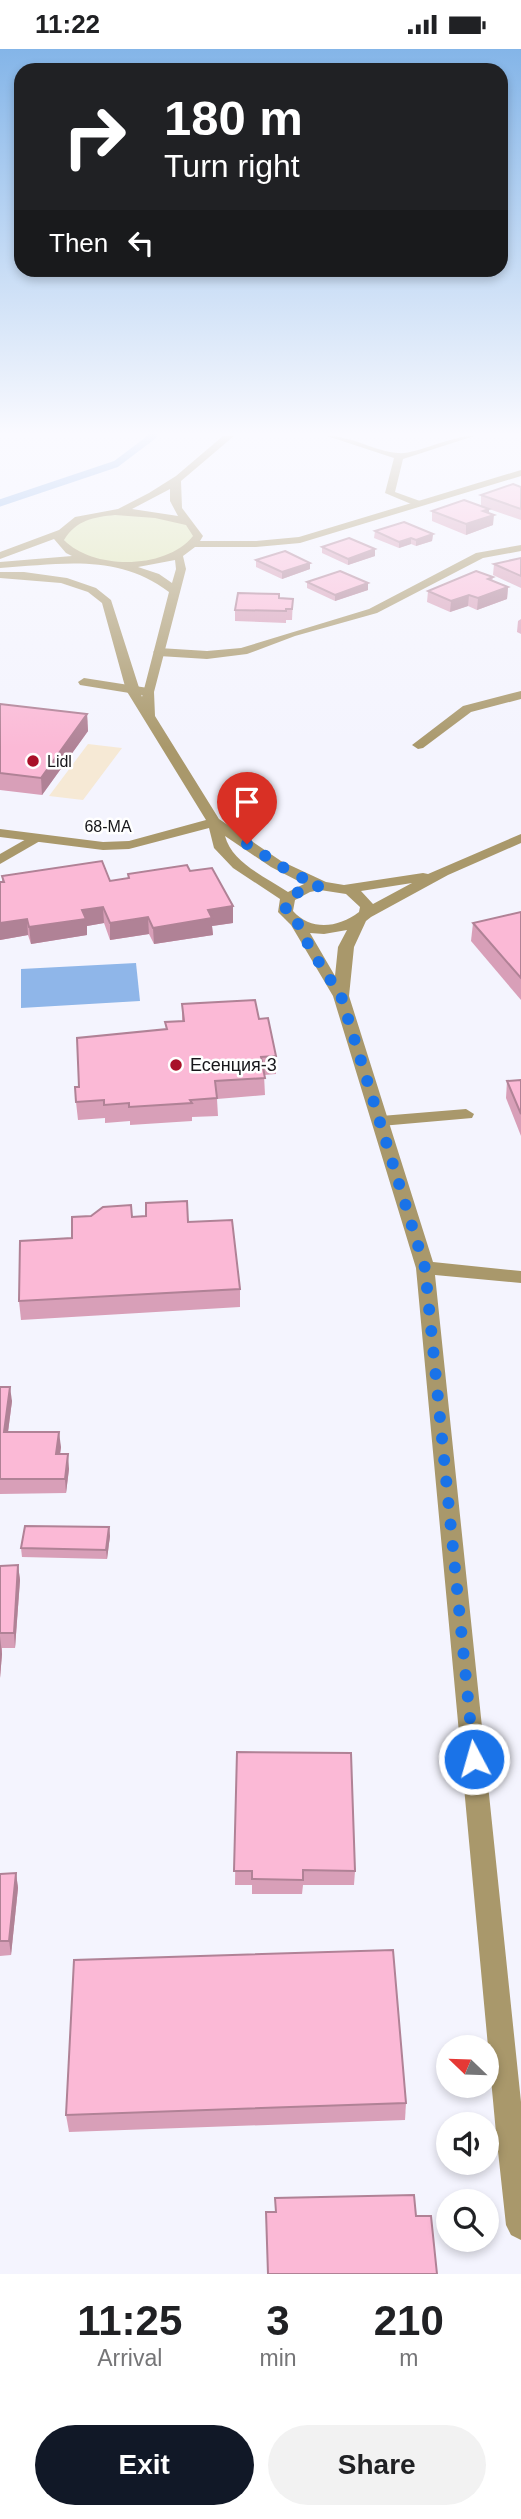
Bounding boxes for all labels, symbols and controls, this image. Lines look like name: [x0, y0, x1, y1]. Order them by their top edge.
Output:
text: 11:22: [35, 9, 100, 39]
icon: right: [49, 91, 140, 182]
text: 180 m: [164, 91, 303, 145]
text: Turn right: [164, 148, 300, 184]
icon: left: [122, 224, 160, 262]
text: Then: [49, 228, 108, 258]
marker: Lidl: [25, 753, 41, 769]
place label: Lidl: [47, 753, 72, 770]
pin: [217, 772, 277, 844]
icon: arrive: [228, 783, 266, 821]
street label: 68-МА: [84, 818, 132, 835]
place label: Есенция-3: [190, 1055, 277, 1075]
marker: Есенция-3: [168, 1057, 184, 1073]
position arrow: [437, 1722, 511, 1796]
north arrow: [436, 2035, 499, 2098]
map controls: [436, 2035, 499, 2252]
button: sound: [436, 2112, 499, 2175]
button: search: [436, 2189, 499, 2252]
text: 11:25: [77, 2297, 182, 2344]
text: 3: [266, 2297, 290, 2344]
text: 210: [374, 2297, 444, 2344]
text: Arrival: [97, 2345, 162, 2371]
text: min: [259, 2345, 297, 2371]
text: m: [399, 2345, 418, 2371]
button: Exit: [35, 2425, 254, 2505]
button: Share: [268, 2425, 486, 2505]

